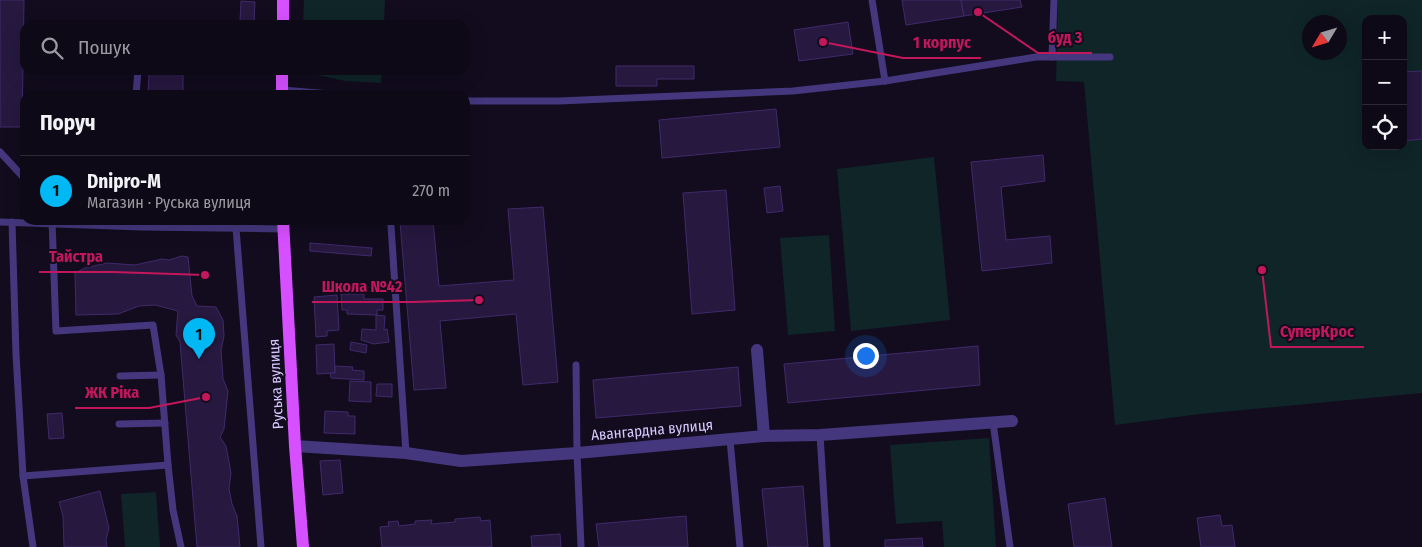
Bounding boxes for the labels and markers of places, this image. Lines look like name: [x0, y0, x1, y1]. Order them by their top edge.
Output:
callout: буд 3: [1038, 22, 1092, 53]
callout: 1 корпус: [903, 27, 981, 58]
callout: Тайстра: [39, 241, 113, 272]
callout: Школа №42: [312, 271, 412, 302]
callout: СуперКрос: [1271, 316, 1364, 347]
pin: 1: [183, 318, 215, 359]
callout: ЖК Ріка: [75, 377, 149, 408]

